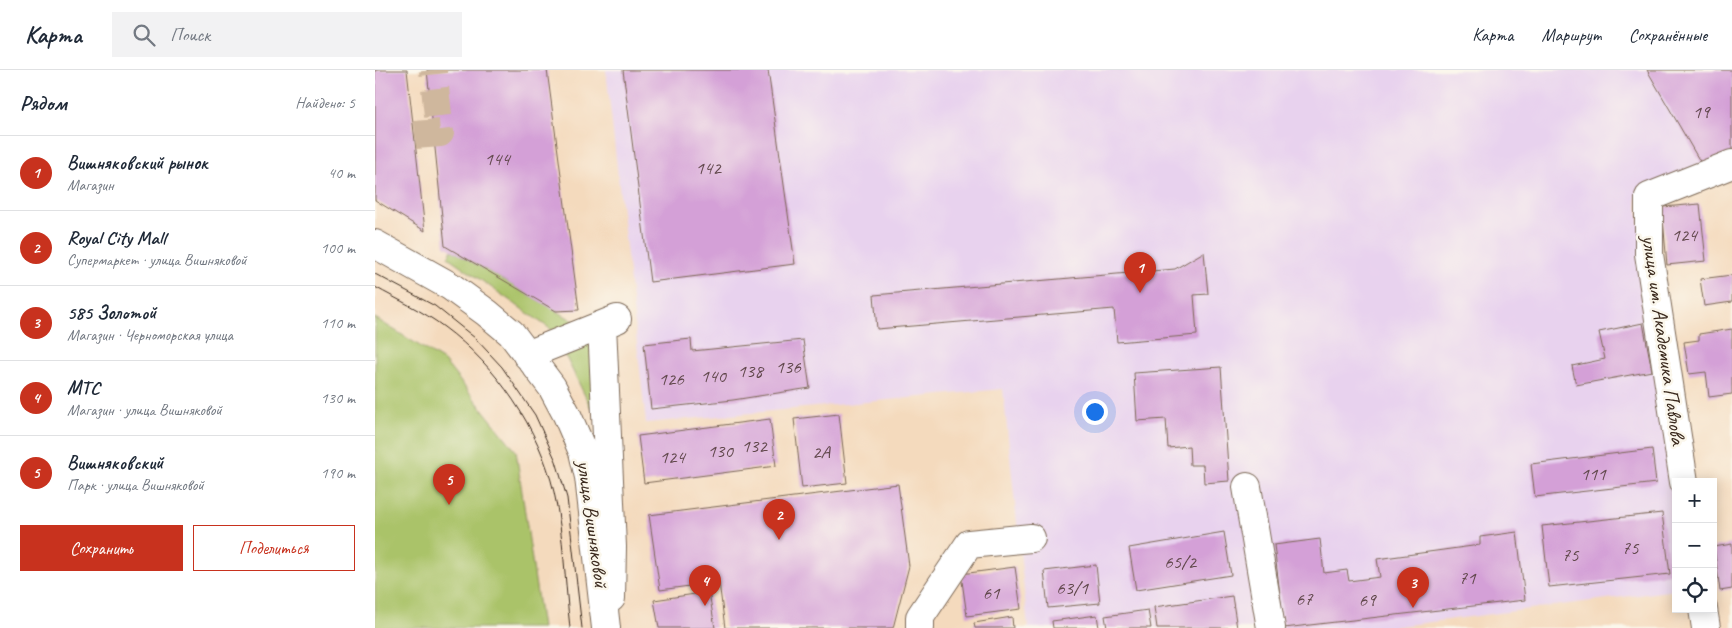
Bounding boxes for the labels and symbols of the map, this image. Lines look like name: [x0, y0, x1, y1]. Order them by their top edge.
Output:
house number: 19: [1692, 100, 1711, 124]
house number: 144: [484, 147, 512, 171]
house number: 142: [695, 156, 722, 180]
house number: 124: [1671, 223, 1699, 247]
street label: улица им. Академика Павлова: [1636, 232, 1692, 448]
pin: 1: [1124, 252, 1156, 293]
house number: 136: [775, 355, 802, 379]
house number: 138: [737, 359, 765, 383]
house number: 140: [700, 364, 727, 388]
house number: 126: [658, 367, 685, 391]
your location: [1082, 399, 1108, 425]
house number: 132: [741, 434, 768, 458]
house number: 130: [707, 439, 734, 463]
house number: 2А: [812, 440, 832, 464]
house number: 124: [659, 445, 687, 469]
street label: улица Вишняковой: [571, 457, 615, 590]
house number: 111: [1580, 462, 1607, 486]
pin: 5: [433, 464, 465, 505]
pin: 2: [763, 499, 795, 540]
house number: 75: [1621, 536, 1640, 560]
house number: 75: [1561, 543, 1580, 567]
house number: 65/2: [1164, 550, 1197, 574]
pin: 4: [689, 565, 721, 606]
house number: 71: [1458, 566, 1477, 590]
pin: 3: [1397, 567, 1429, 608]
house number: 63/1: [1056, 576, 1089, 600]
house number: 61: [982, 581, 1001, 605]
house number: 67: [1295, 587, 1314, 611]
house number: 69: [1358, 588, 1377, 612]

